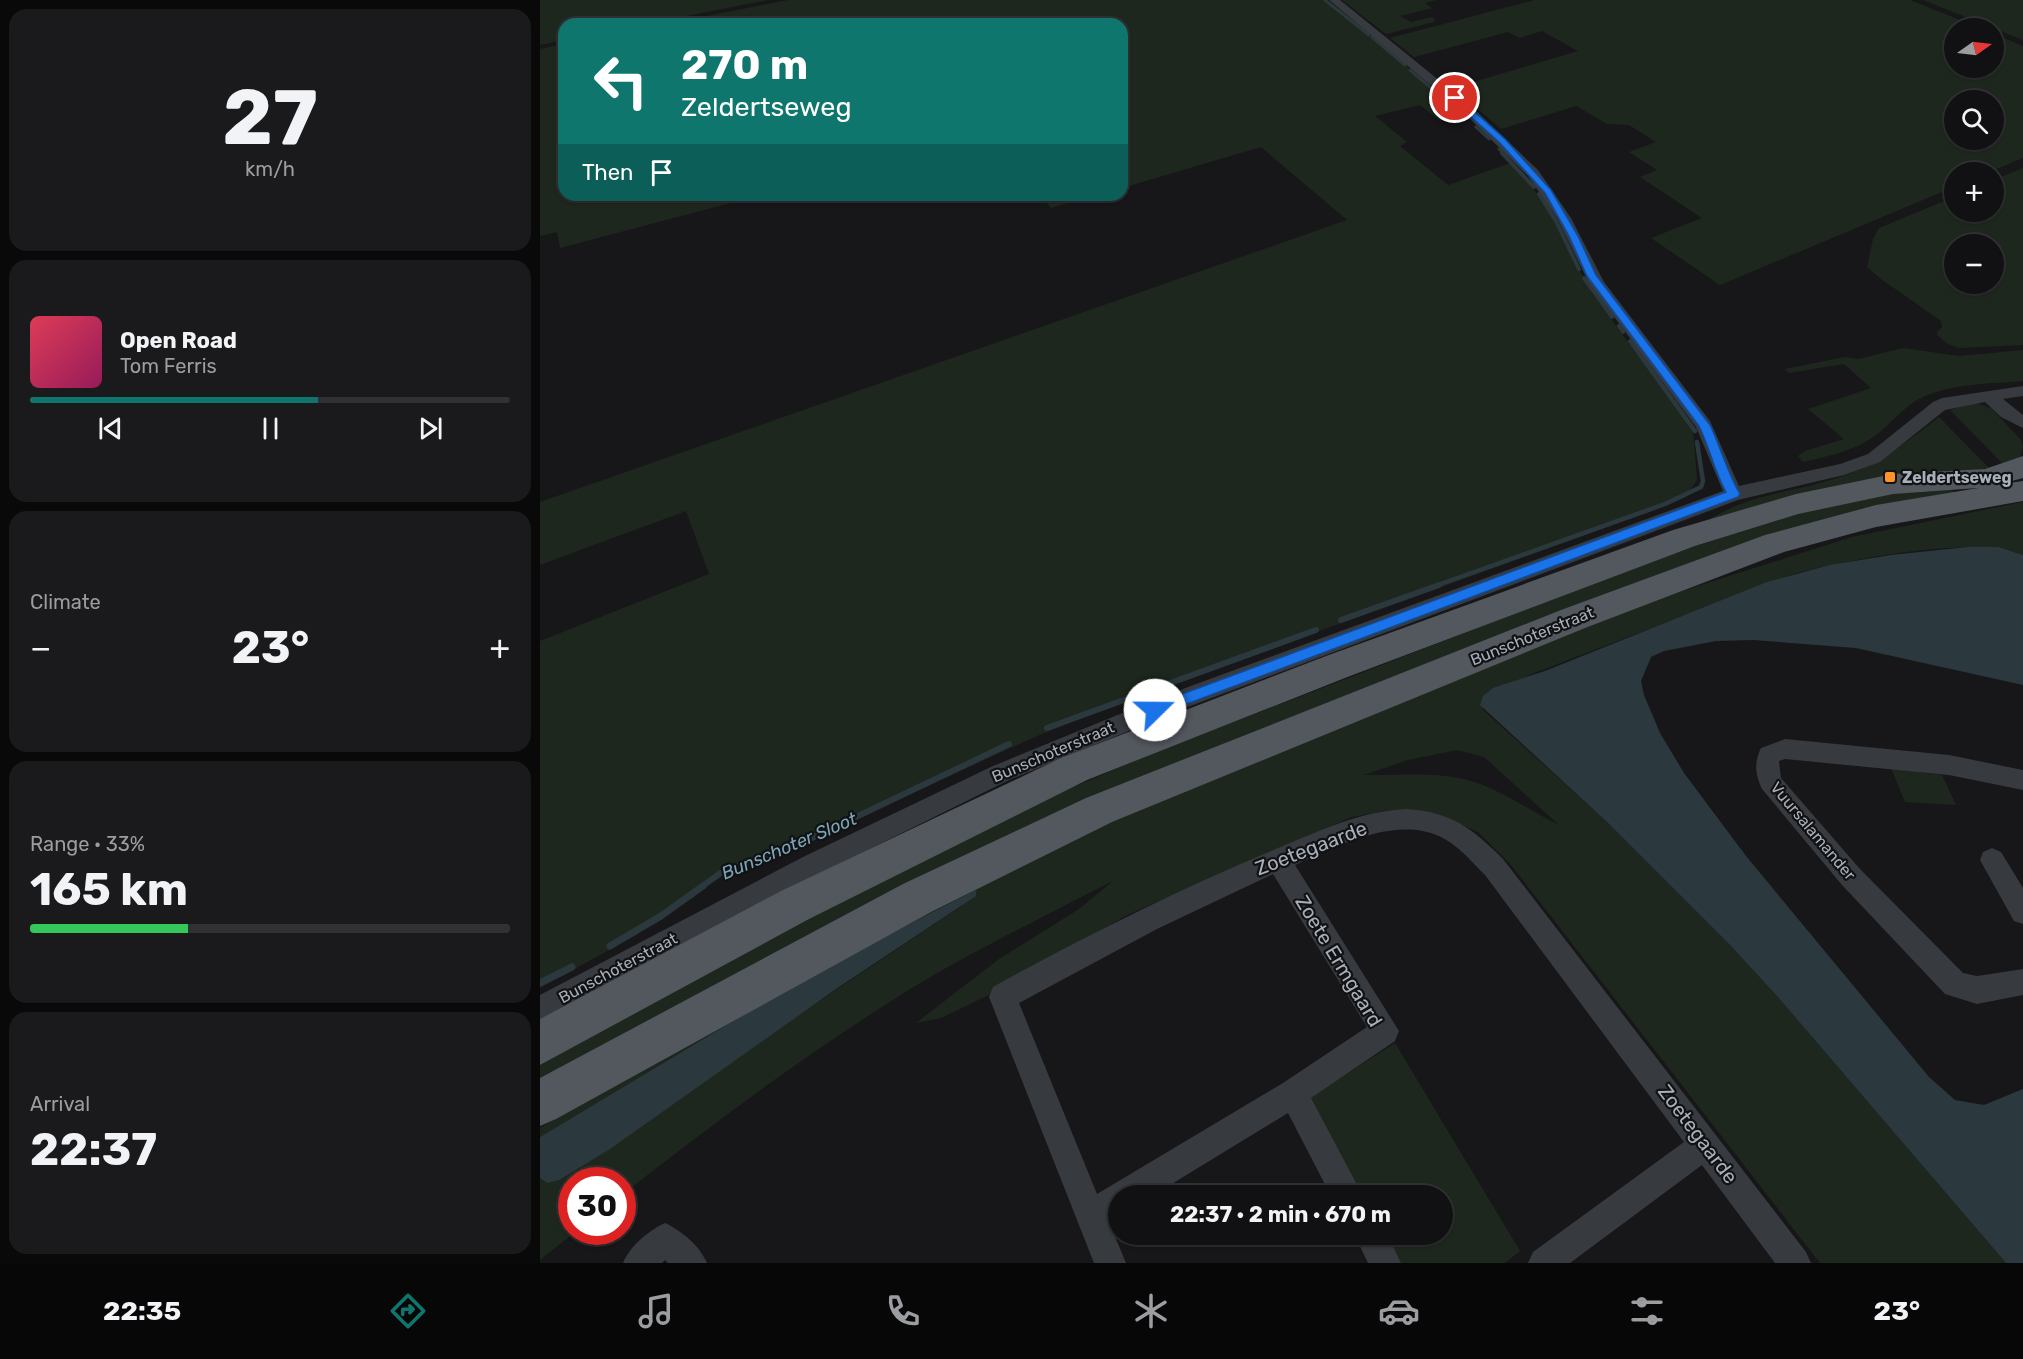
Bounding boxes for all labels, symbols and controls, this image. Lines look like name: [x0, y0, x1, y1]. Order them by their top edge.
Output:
north arrow: [1944, 18, 2004, 78]
map controls: [1944, 18, 2004, 294]
text: 270 m: [681, 40, 808, 90]
icon: left: [582, 42, 660, 120]
text: 27: [222, 71, 318, 164]
pin: [1429, 72, 1480, 123]
icon: arrive: [1438, 81, 1471, 114]
button: search: [1944, 90, 2004, 150]
text: Zeldertseweg: [681, 91, 852, 123]
icon: arrive: [645, 156, 678, 189]
text: km/h: [245, 157, 295, 181]
text: Then: [582, 159, 633, 186]
button: +: [1944, 162, 2004, 222]
button: −: [1944, 234, 2004, 294]
text: Open Road: [120, 327, 237, 354]
text: Tom Ferris: [120, 354, 217, 378]
icon: previous: [94, 412, 127, 445]
icon: pause: [254, 412, 287, 445]
icon: next: [414, 412, 447, 445]
place label: Zeldertseweg: [1902, 468, 2012, 487]
marker: Zeldertseweg: [1883, 470, 1897, 484]
text: Climate: [30, 590, 101, 614]
street label: Bunschoterstraat: [1468, 603, 1596, 669]
text: 23°: [232, 621, 309, 674]
text: −: [30, 628, 51, 667]
text: +: [489, 628, 510, 667]
position arrow: [1123, 678, 1187, 742]
street label: Bunschoterstraat: [989, 718, 1117, 786]
street label: Vuursalamander: [1766, 778, 1860, 884]
water label: Bunschoter Sloot: [718, 807, 861, 884]
street label: Zoetegaarde: [1252, 816, 1370, 880]
text: Range · 33%: [30, 832, 145, 856]
text: 165 km: [30, 863, 188, 916]
street label: Zoete Ermgaard: [1290, 891, 1388, 1031]
street label: Bunschoterstraat: [556, 929, 680, 1007]
street label: Zoetegaarde: [1653, 1080, 1743, 1188]
text: Arrival: [30, 1092, 90, 1116]
text: 22:37: [30, 1123, 157, 1176]
speed limit sign: 30: [558, 1167, 636, 1245]
text: 22:37 · 2 min · 670 m: [1170, 1201, 1391, 1228]
icon: directions: [387, 1290, 429, 1332]
icon: music: [635, 1290, 677, 1332]
icon: phone: [882, 1290, 924, 1332]
icon: climate: [1130, 1290, 1172, 1332]
icon: car: [1378, 1290, 1420, 1332]
icon: filters: [1626, 1290, 1668, 1332]
text: 22:35: [103, 1295, 181, 1327]
text: 23°: [1874, 1295, 1920, 1327]

